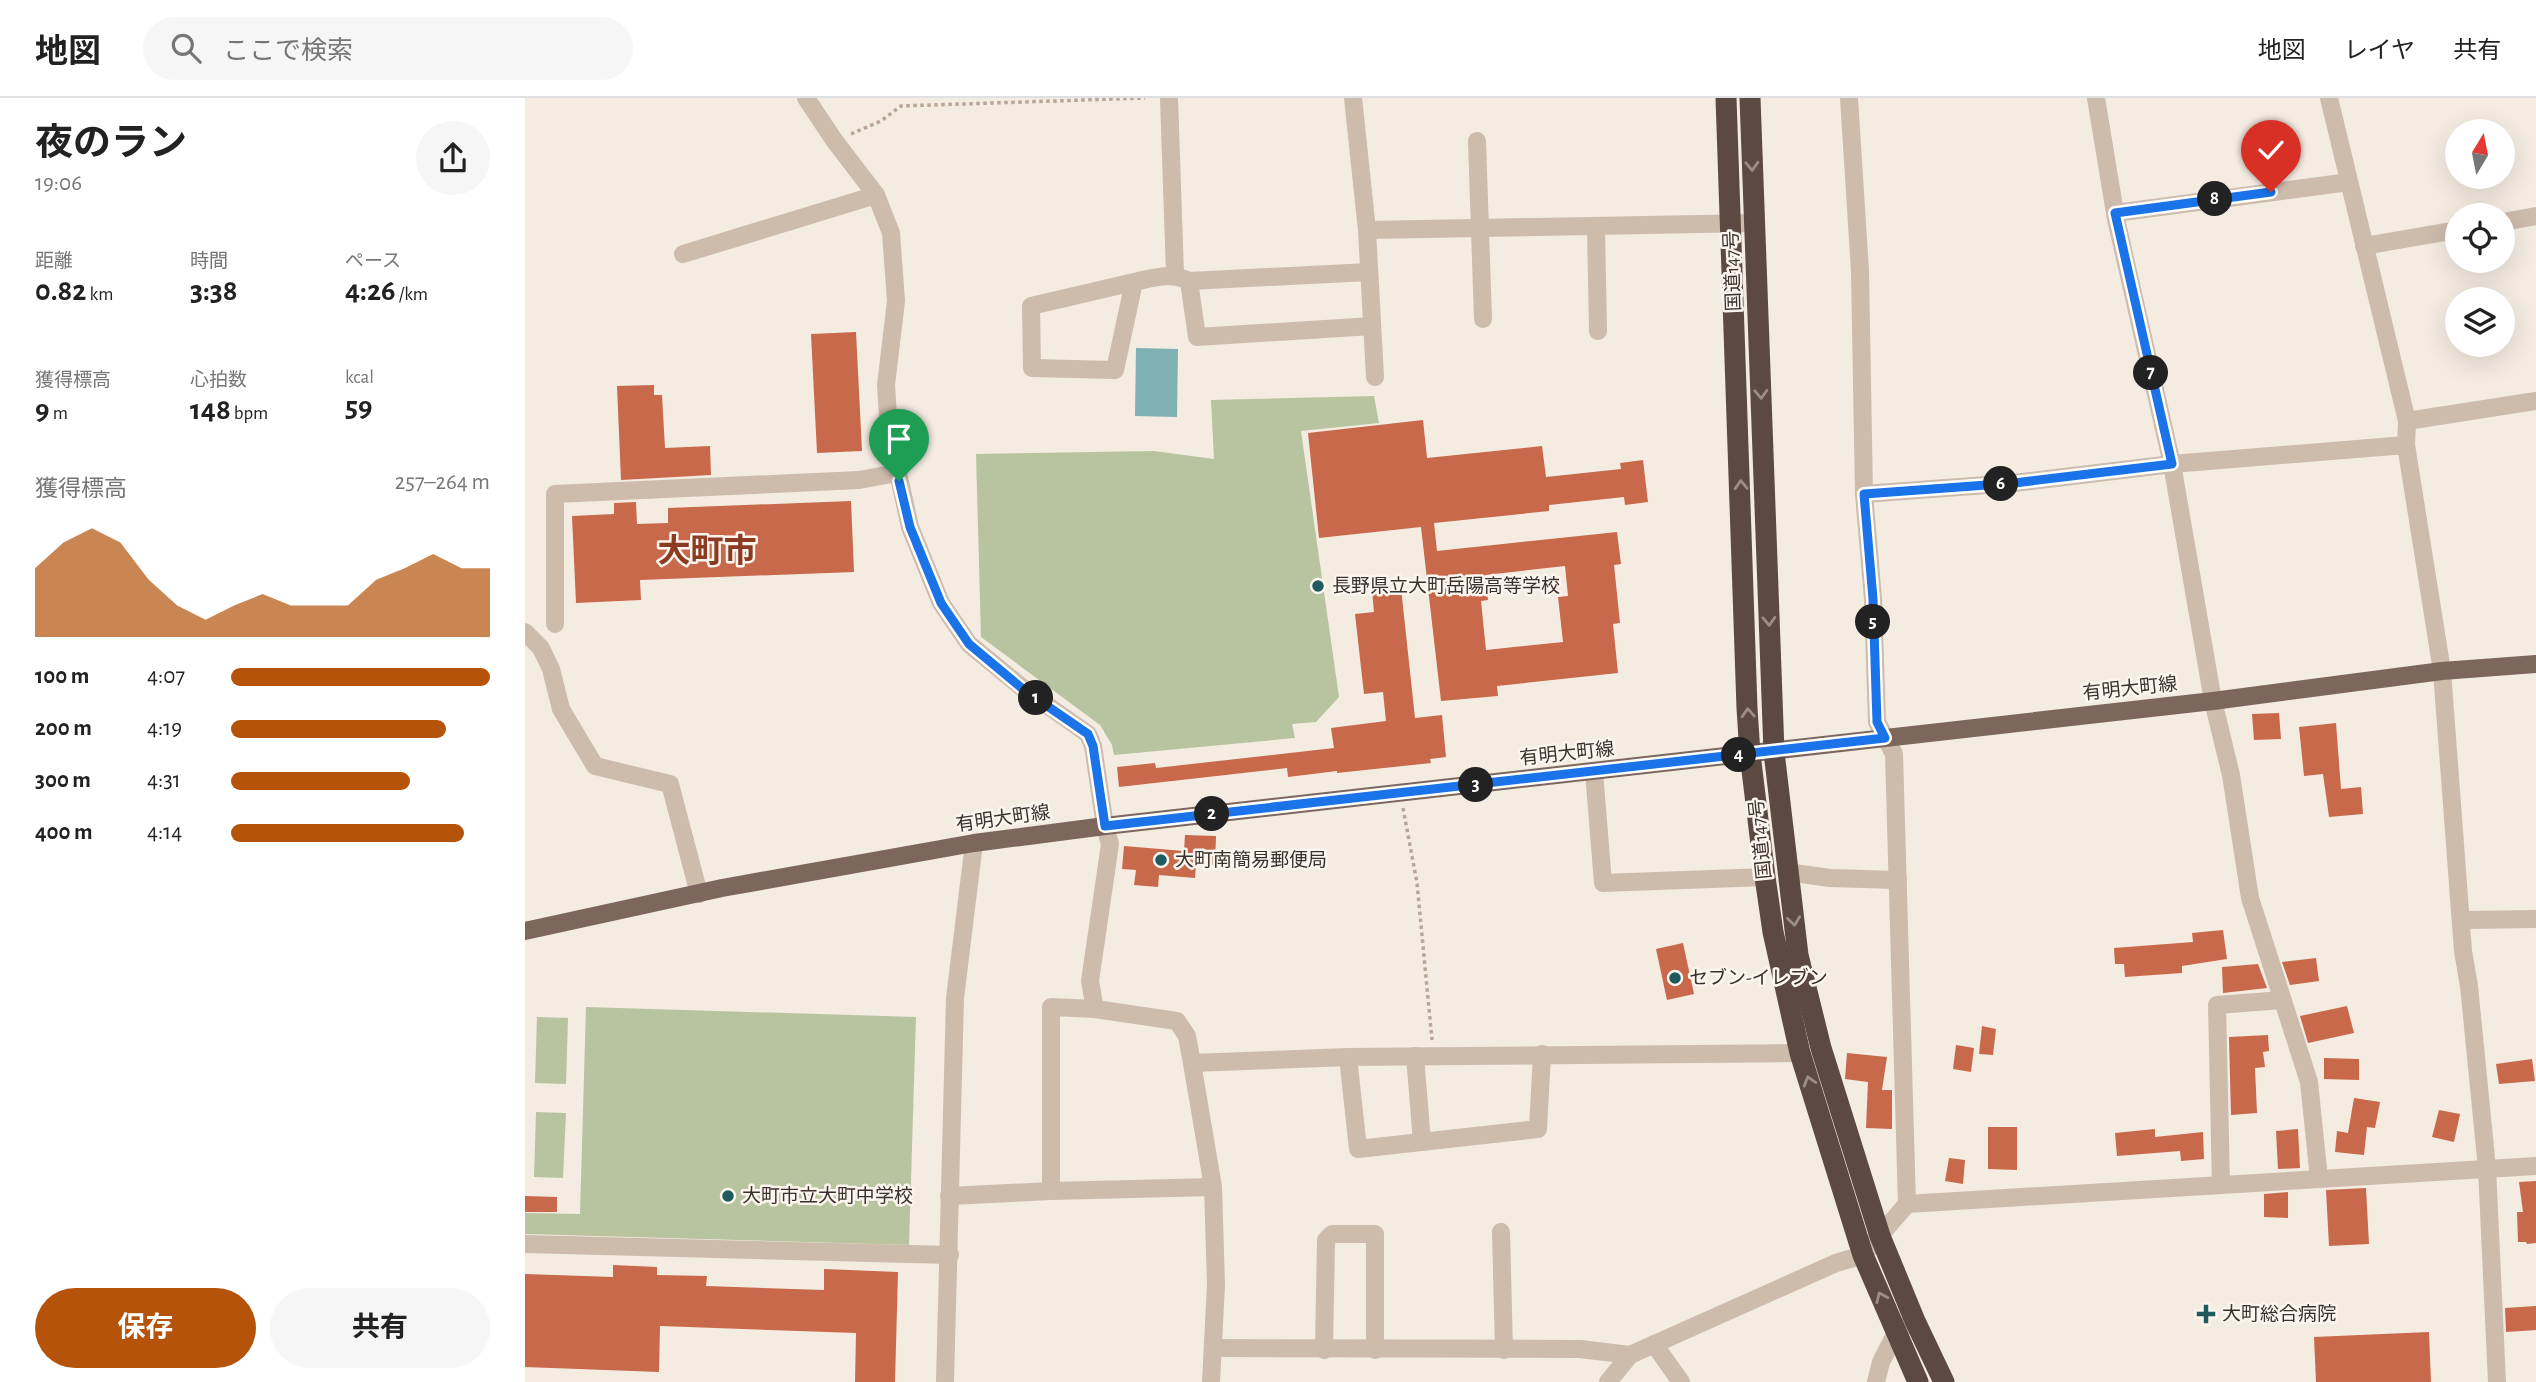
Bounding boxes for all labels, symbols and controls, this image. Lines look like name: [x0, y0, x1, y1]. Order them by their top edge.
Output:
search box: [143, 17, 633, 80]
icon: search: [167, 29, 205, 67]
text: 地図: [35, 36, 101, 69]
text: ここで検索: [223, 38, 353, 64]
text: 地図: [2258, 39, 2306, 63]
text: レイヤ: [2344, 39, 2415, 63]
text: 共有: [2453, 39, 2501, 63]
north arrow: [2445, 119, 2515, 189]
map controls: [2445, 119, 2515, 357]
pin: [2241, 120, 2301, 192]
button: share: [416, 121, 490, 195]
text: 夜のラン: [35, 125, 187, 163]
icon: check: [2252, 131, 2290, 169]
one-way arrow: [1745, 161, 1760, 172]
text: 19:06: [35, 172, 82, 195]
pin: 8: [2197, 182, 2233, 217]
text: 8: [2210, 189, 2219, 208]
button: locate: [2445, 203, 2515, 273]
street label: 国道147号: [1721, 230, 1744, 312]
text: 距離: [35, 252, 73, 271]
text: 時間: [190, 252, 228, 271]
text: ペース: [345, 252, 401, 271]
text: 0.82: [35, 276, 86, 306]
text: 3:38: [190, 276, 238, 306]
text: 4:26: [345, 276, 396, 306]
text: km: [86, 285, 113, 304]
text: /km: [396, 285, 428, 304]
button: layers: [2445, 287, 2515, 357]
pin: 7: [2133, 356, 2169, 390]
text: 7: [2146, 363, 2155, 382]
text: kcal: [345, 368, 374, 387]
text: 獲得標高: [35, 371, 111, 390]
text: 心拍数: [190, 371, 247, 390]
one-way arrow: [1753, 388, 1768, 399]
text: 59: [345, 392, 372, 422]
text: 9: [35, 395, 50, 425]
text: 148: [190, 395, 231, 425]
text: m: [50, 404, 68, 423]
text: bpm: [231, 404, 268, 423]
pin: [869, 409, 929, 481]
icon: arrive: [880, 420, 918, 458]
pin: 6: [1983, 466, 2019, 502]
text: 257–264 m: [395, 471, 490, 494]
text: 6: [1996, 474, 2005, 493]
text: 獲得標高: [35, 478, 127, 501]
one-way arrow: [1733, 480, 1748, 491]
district label: 大町市: [658, 533, 757, 569]
place label: 長野県立大町岳陽高等学校: [1332, 575, 1560, 596]
marker: 長野県立大町岳陽高等学校: [1310, 578, 1326, 594]
pin: 5: [1855, 604, 1891, 640]
text: 5: [1868, 612, 1877, 631]
one-way arrow: [1762, 616, 1777, 627]
text: 100 m: [35, 665, 89, 688]
text: 4:07: [147, 665, 185, 688]
street label: 有明大町線: [2082, 674, 2178, 703]
pin: 1: [1019, 680, 1053, 716]
text: 1: [1032, 688, 1039, 707]
one-way arrow: [1740, 707, 1755, 718]
text: 200 m: [35, 717, 92, 740]
text: 4:19: [147, 717, 182, 740]
pin: 4: [1721, 738, 1757, 772]
street label: 有明大町線: [1519, 739, 1615, 768]
text: 4: [1734, 745, 1743, 764]
pin: 3: [1459, 768, 1493, 802]
text: 300 m: [35, 769, 91, 792]
text: 4:31: [147, 769, 181, 792]
text: 3: [1471, 775, 1480, 794]
pin: 2: [1195, 796, 1229, 832]
street label: 国道147号: [1746, 798, 1775, 880]
street label: 有明大町線: [954, 802, 1051, 835]
text: 2: [1207, 804, 1216, 823]
text: 400 m: [35, 821, 93, 844]
text: 4:14: [147, 821, 182, 844]
place label: 大町南簡易郵便局: [1175, 849, 1327, 870]
marker: 大町南簡易郵便局: [1153, 852, 1169, 868]
one-way arrow: [1786, 915, 1801, 927]
place label: セブン-イレブン: [1689, 967, 1828, 988]
marker: セブン-イレブン: [1667, 970, 1683, 986]
one-way arrow: [1803, 1076, 1817, 1088]
place label: 大町市立大町中学校: [742, 1185, 913, 1206]
marker: 大町市立大町中学校: [720, 1188, 736, 1204]
button: 保存: [35, 1288, 256, 1368]
button: 共有: [270, 1288, 490, 1368]
one-way arrow: [1875, 1291, 1889, 1304]
place label: 大町総合病院: [2222, 1303, 2336, 1324]
marker: 大町総合病院: [2196, 1304, 2216, 1324]

